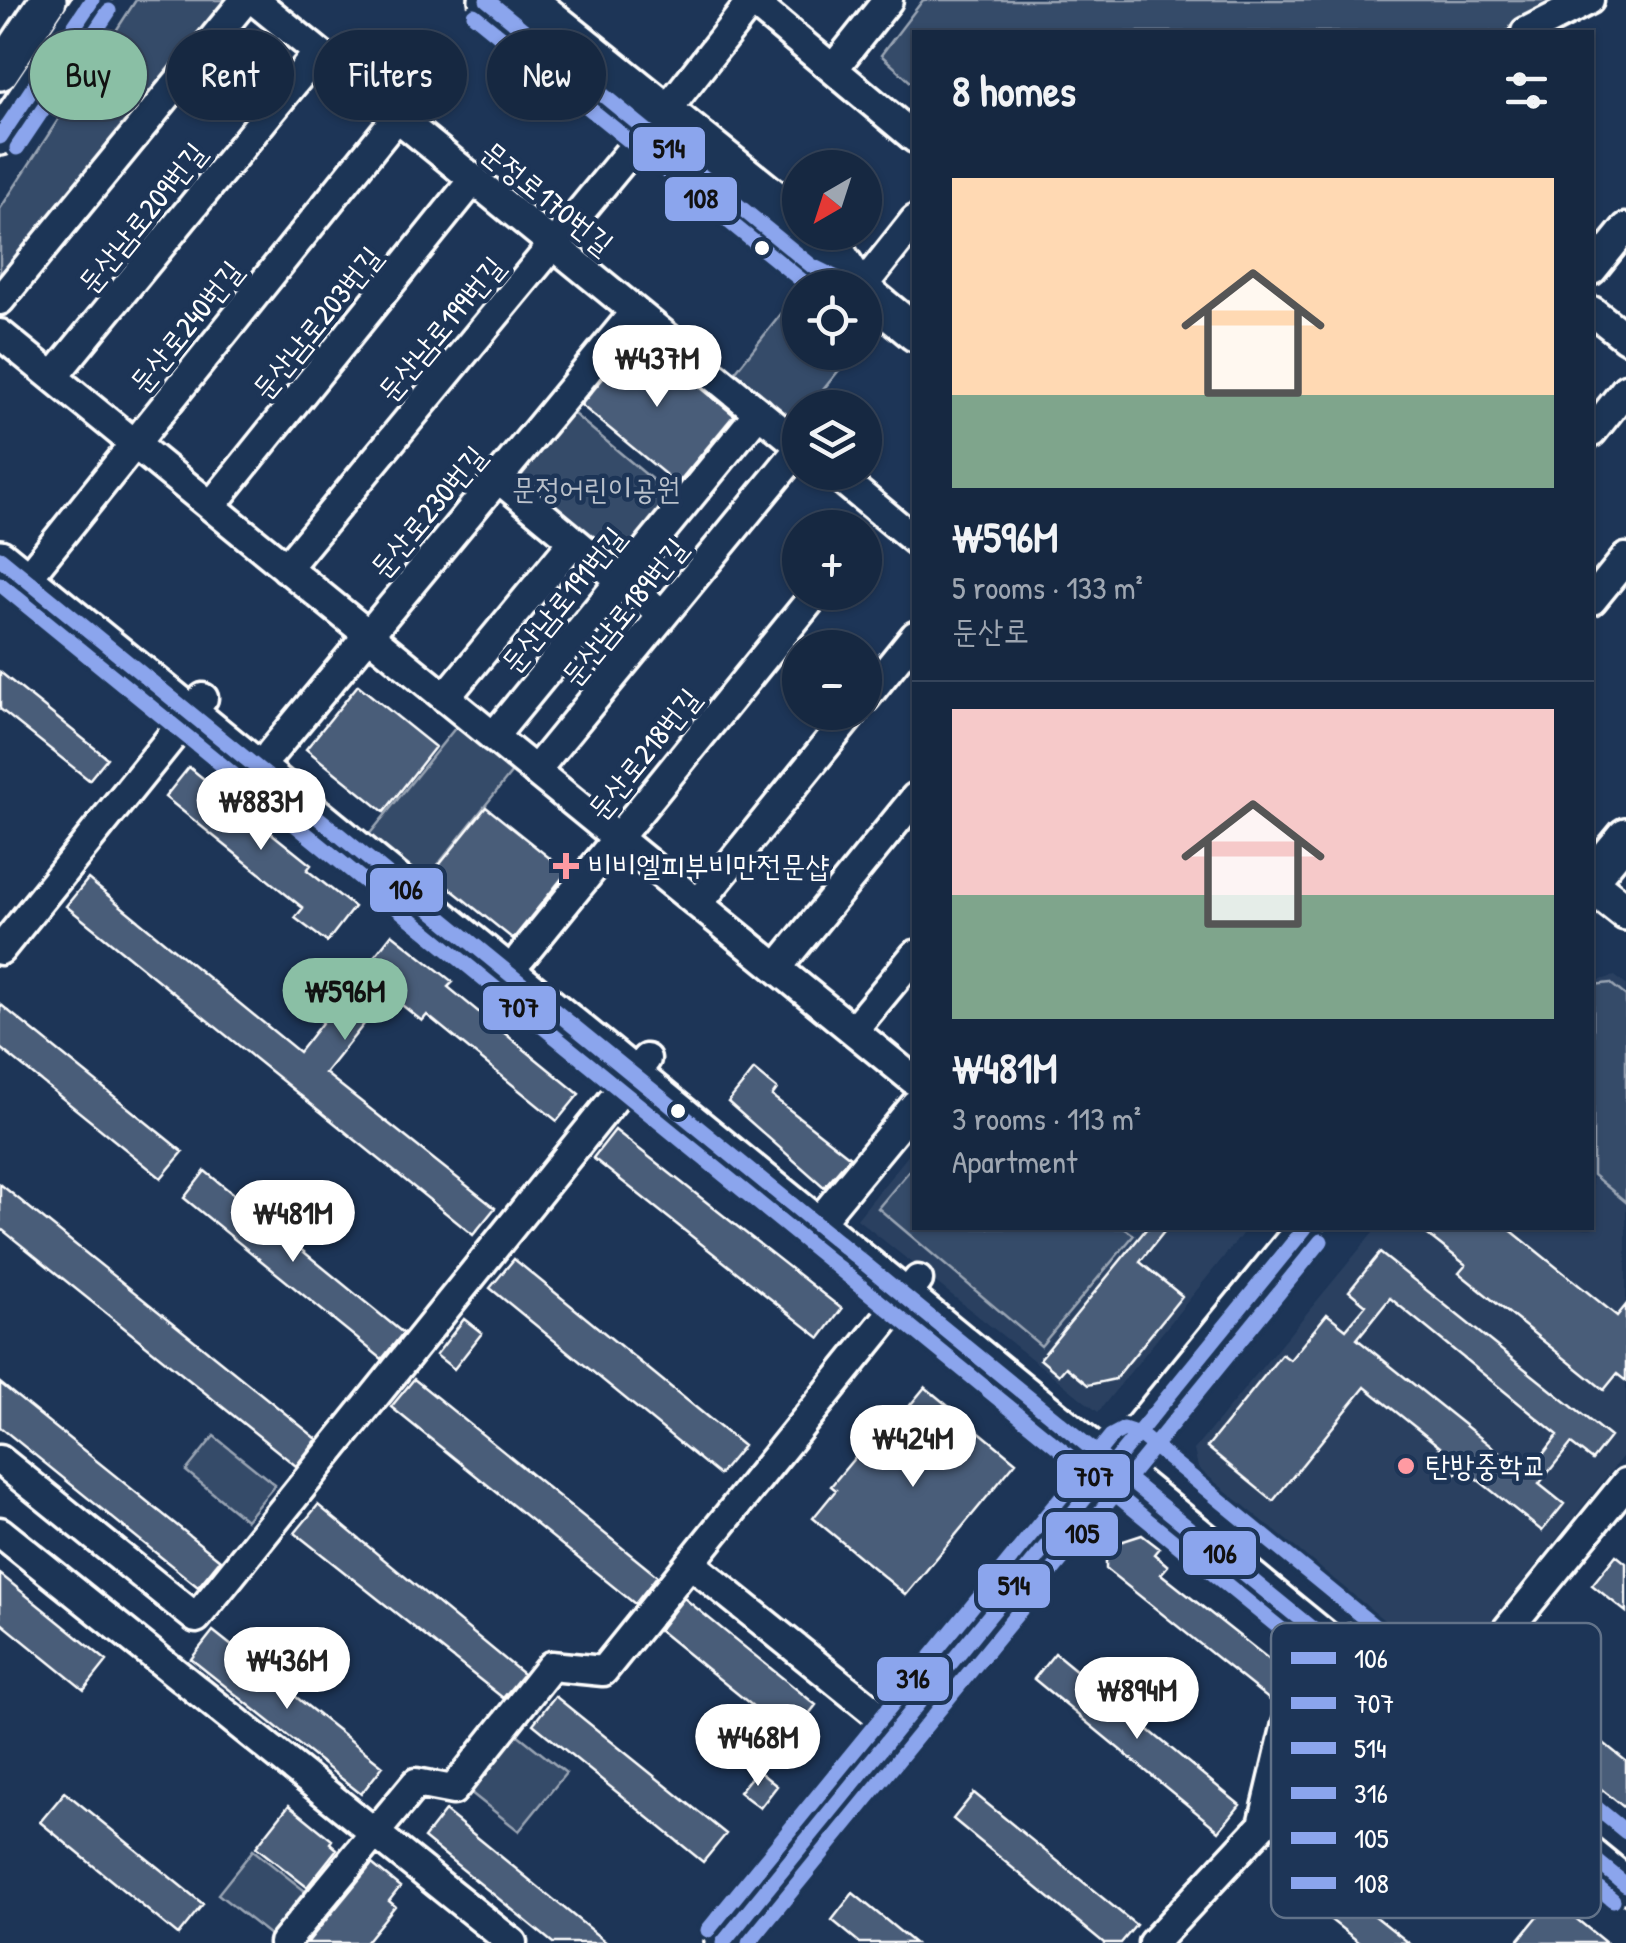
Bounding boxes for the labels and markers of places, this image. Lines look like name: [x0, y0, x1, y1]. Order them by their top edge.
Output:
unlabelled marker: [752, 238, 772, 258]
pin: ₩437M: [587, 325, 727, 410]
pin: ₩883M: [191, 768, 331, 853]
place label: 비비엘피부비만전문샵: [588, 845, 829, 885]
marker: 비비엘피부비만전문샵: [553, 853, 579, 879]
pin: ₩596M: [275, 958, 415, 1043]
unlabelled marker: [668, 1101, 688, 1121]
pin: ₩481M: [223, 1180, 363, 1265]
pin: ₩424M: [843, 1405, 983, 1490]
place label: 탄방중학교: [1426, 1445, 1547, 1485]
marker: 탄방중학교: [1395, 1455, 1417, 1477]
pin: ₩436M: [217, 1627, 357, 1712]
pin: ₩894M: [1067, 1657, 1207, 1742]
pin: ₩468M: [688, 1704, 828, 1789]

